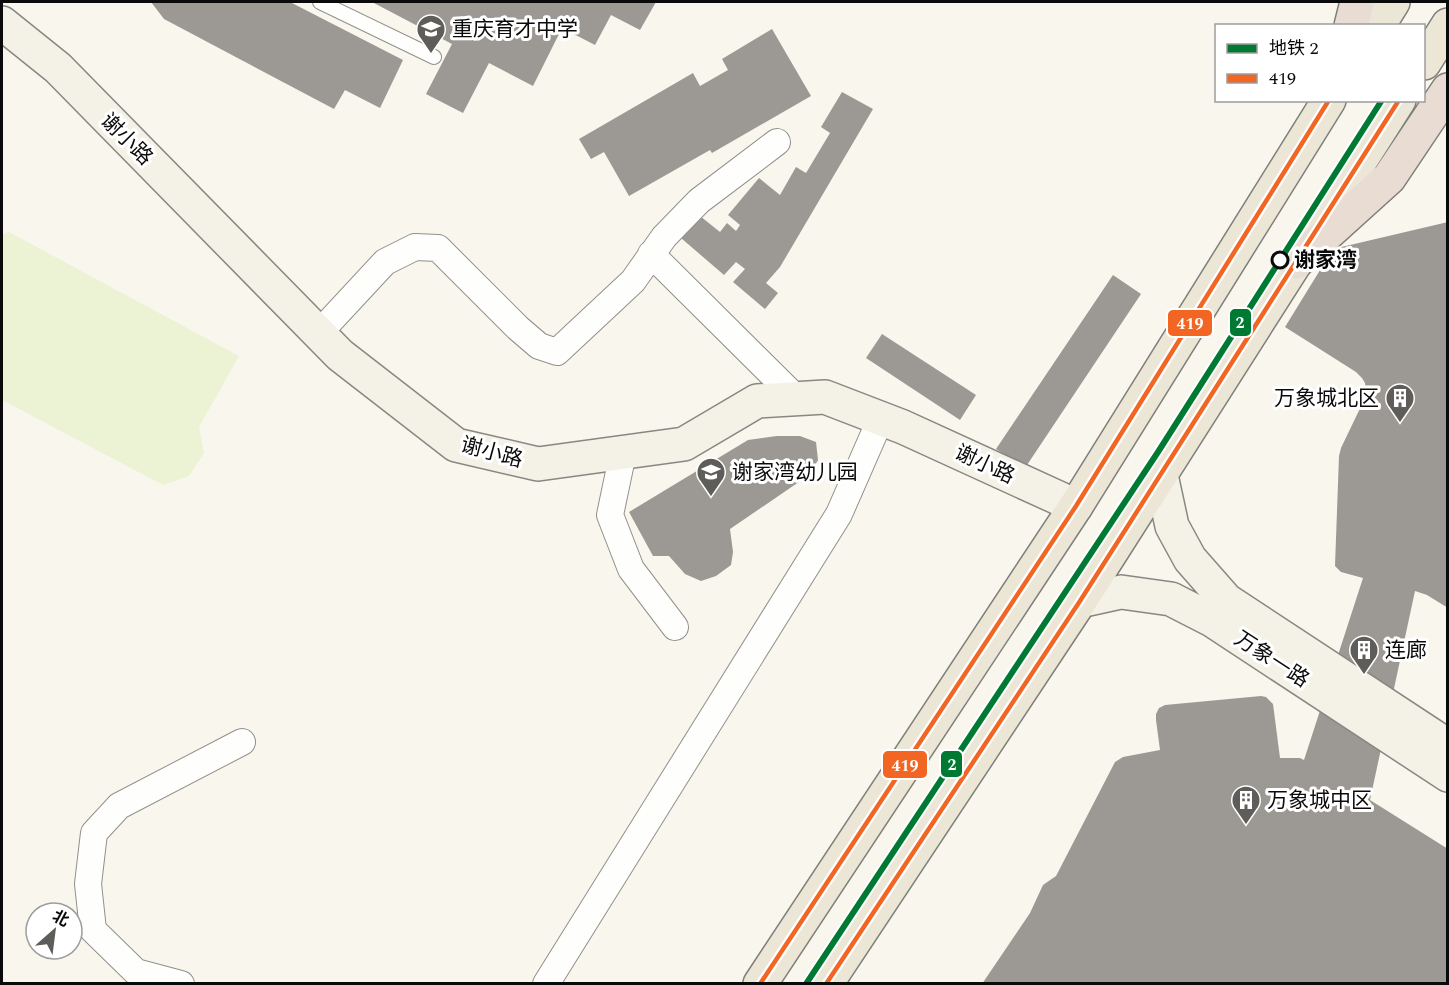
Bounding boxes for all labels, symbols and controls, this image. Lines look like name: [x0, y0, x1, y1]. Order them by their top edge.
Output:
school or university icon: 重庆育才中学: [415, 13, 447, 55]
place label: 重庆育才中学: [452, 14, 578, 46]
legend: [1215, 24, 1425, 102]
text: 地铁 2: [1269, 35, 1319, 62]
text: 419: [1269, 65, 1296, 92]
street label: 谢小路: [93, 106, 160, 173]
place label: 谢家湾: [1294, 245, 1357, 277]
marker: 谢家湾: [1271, 251, 1289, 269]
line badge: 2: [1229, 308, 1252, 337]
line badge: 419: [1167, 309, 1213, 337]
text: 2: [1236, 311, 1245, 335]
text: 419: [1177, 312, 1203, 336]
building icon: 万象城北区: [1384, 382, 1416, 424]
place label: 万象城北区: [1274, 383, 1379, 415]
street label: 谢小路: [457, 429, 526, 477]
street label: 谢小路: [949, 437, 1020, 493]
school or university icon: 谢家湾幼儿园: [695, 456, 727, 498]
place label: 谢家湾幼儿园: [732, 457, 858, 489]
street label: 万象一路: [1228, 624, 1315, 696]
building icon: 连廊: [1348, 634, 1380, 676]
place label: 连廊: [1385, 635, 1427, 667]
line badge: 419: [882, 750, 928, 779]
line badge: 2: [940, 750, 963, 778]
text: 2: [948, 753, 957, 777]
text: 419: [892, 754, 918, 778]
building icon: 万象城中区: [1230, 784, 1262, 826]
place label: 万象城中区: [1267, 785, 1372, 817]
north arrow: [24, 901, 84, 961]
text: 北: [48, 904, 73, 933]

